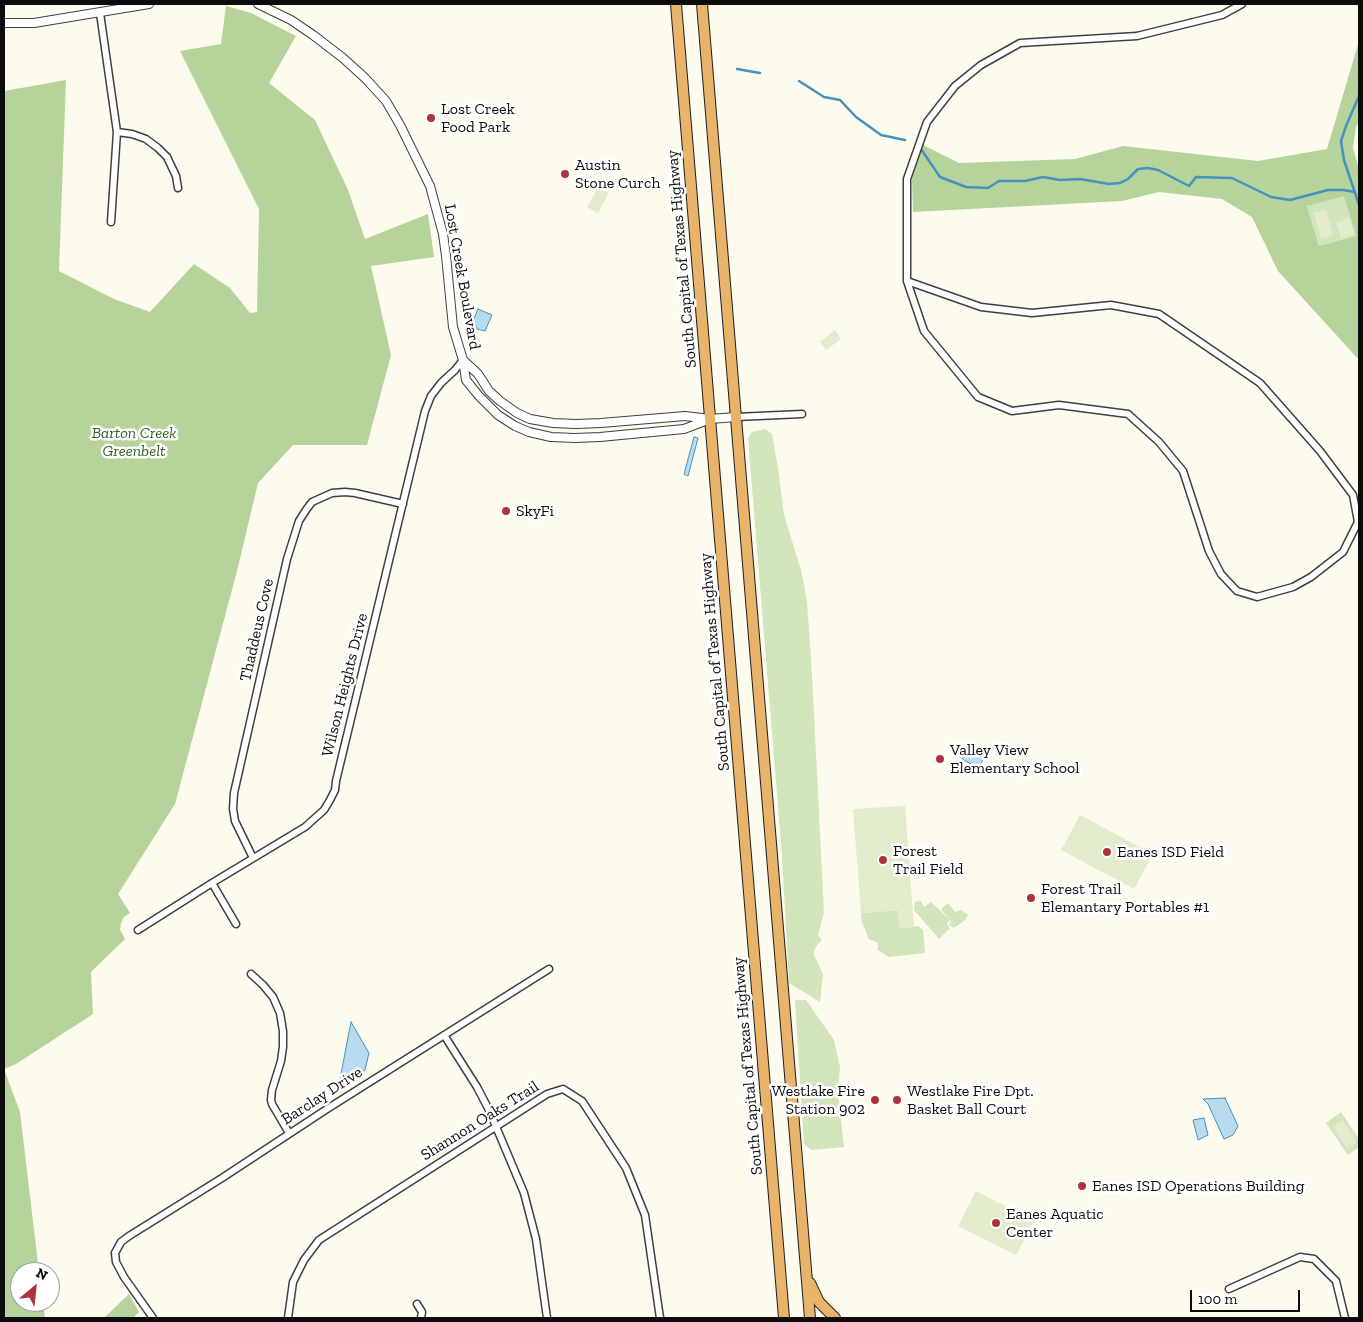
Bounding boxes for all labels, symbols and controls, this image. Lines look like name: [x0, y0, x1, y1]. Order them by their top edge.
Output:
place label: Lost Creek Food Park: [441, 99, 515, 137]
marker: Lost Creek Food Park: [425, 112, 437, 124]
street label: South Capital of Texas Highway: [663, 149, 701, 369]
place label: Austin Stone Curch: [575, 155, 660, 193]
marker: Austin Stone Curch: [559, 168, 571, 180]
street label: Lost Creek Boulevard: [440, 203, 484, 351]
park label: Barton Creek Greenbelt: [92, 423, 176, 461]
place label: SkyFi: [516, 501, 554, 521]
marker: SkyFi: [500, 505, 512, 517]
street label: South Capital of Texas Highway: [696, 552, 734, 772]
street label: Thaddeus Cove: [236, 577, 278, 683]
street label: Wilson Heights Drive: [318, 611, 372, 759]
place label: Valley View Elementary School: [950, 740, 1079, 778]
marker: Valley View Elementary School: [934, 753, 946, 765]
place label: Forest Trail Field: [893, 841, 963, 879]
place label: Eanes ISD Field: [1117, 842, 1224, 862]
marker: Eanes ISD Field: [1101, 846, 1113, 858]
marker: Forest Trail Field: [877, 854, 889, 866]
place label: Forest Trail Elemantary Portables #1: [1041, 879, 1209, 917]
marker: Forest Trail Elemantary Portables #1: [1025, 892, 1037, 904]
street label: South Capital of Texas Highway: [729, 956, 767, 1176]
street label: Barclay Drive: [278, 1063, 366, 1129]
street label: Shannon Oaks Trail: [417, 1077, 543, 1165]
place label: Westlake Fire Station 902: [771, 1081, 865, 1119]
place label: Westlake Fire Dpt. Basket Ball Court: [907, 1081, 1034, 1119]
marker: Westlake Fire Station 902: [869, 1094, 881, 1106]
marker: Westlake Fire Dpt. Basket Ball Court: [891, 1094, 903, 1106]
place label: Eanes ISD Operations Building: [1092, 1176, 1304, 1196]
marker: Eanes ISD Operations Building: [1076, 1180, 1088, 1192]
place label: Eanes Aquatic Center: [1006, 1204, 1104, 1242]
marker: Eanes Aquatic Center: [990, 1217, 1002, 1229]
north arrow: [10, 1262, 60, 1312]
text: N: [33, 1264, 50, 1284]
scale bar: [1193, 1280, 1303, 1312]
text: 100 m: [1198, 1290, 1237, 1308]

